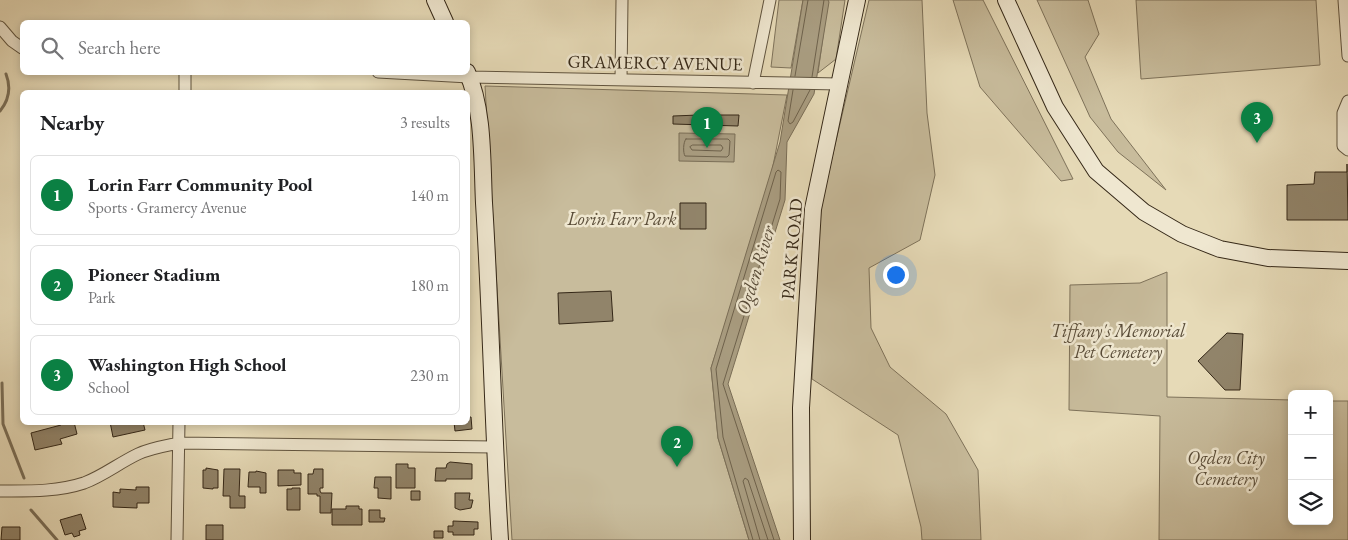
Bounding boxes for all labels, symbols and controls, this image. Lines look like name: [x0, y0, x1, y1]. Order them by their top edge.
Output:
search box: [20, 20, 470, 75]
icon: search: [38, 34, 66, 62]
text: Search here: [78, 35, 160, 60]
street label: GRAMERCY AVENUE: [567, 49, 743, 76]
pin: 3: [1241, 102, 1273, 143]
pin: 1: [691, 107, 723, 148]
text: Nearby: [40, 109, 104, 136]
text: 3 results: [400, 112, 450, 133]
text: Lorin Farr Community Pool: [88, 172, 313, 197]
text: 1: [53, 185, 61, 206]
text: 140 m: [410, 185, 449, 206]
text: Sports · Gramercy Avenue: [88, 197, 247, 218]
street label: PARK ROAD: [776, 197, 807, 301]
park label: Lorin Farr Park: [566, 207, 677, 230]
water label: Ogden River: [730, 222, 781, 317]
text: Pioneer Stadium: [88, 262, 220, 287]
your location: [883, 262, 909, 288]
text: 2: [53, 275, 61, 296]
text: 180 m: [410, 275, 449, 296]
text: Park: [88, 287, 115, 308]
park label: Tiffany's Memorial Pet Cemetery: [1051, 319, 1186, 364]
text: Washington High School: [88, 352, 287, 377]
text: 3: [53, 365, 61, 386]
text: 230 m: [410, 365, 449, 386]
text: School: [88, 377, 130, 398]
map controls: [1288, 390, 1333, 525]
button: +: [1288, 390, 1333, 435]
pin: 2: [661, 426, 693, 467]
button: −: [1288, 435, 1333, 480]
park label: Ogden City Cemetery: [1187, 446, 1266, 491]
button: layers: [1288, 480, 1333, 525]

